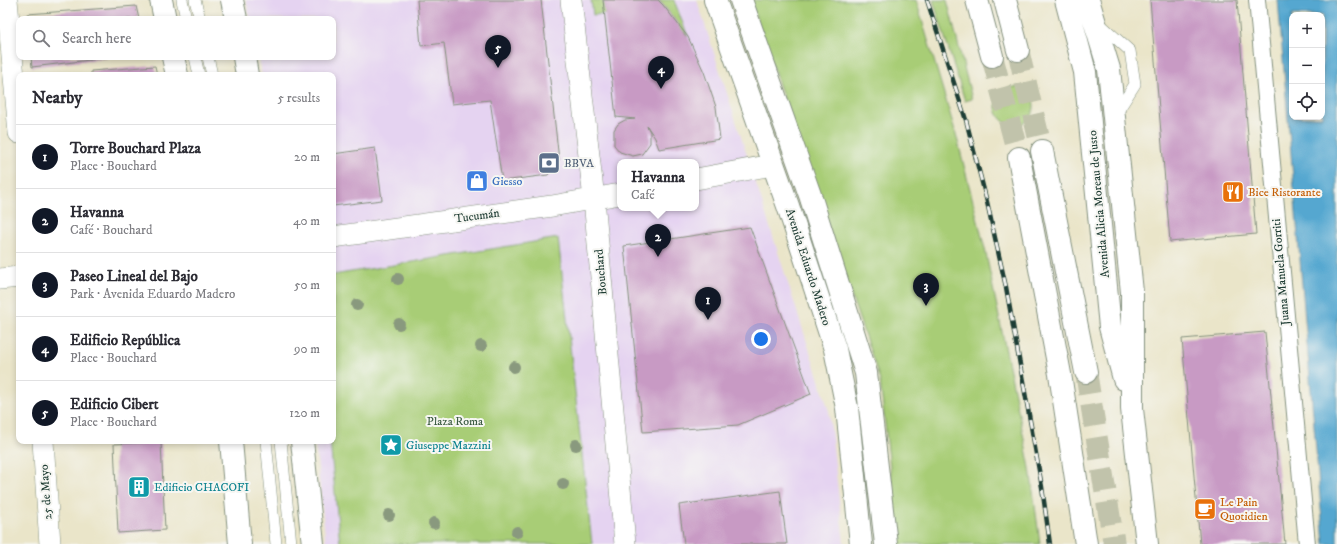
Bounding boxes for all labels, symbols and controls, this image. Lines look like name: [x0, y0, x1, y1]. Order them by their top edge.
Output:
map controls: [1289, 12, 1325, 120]
button: +: [1289, 12, 1325, 48]
search box: [16, 16, 336, 60]
icon: search: [30, 27, 52, 49]
text: Search here: [62, 29, 131, 48]
pin: 5: [485, 35, 511, 68]
button: −: [1289, 48, 1325, 84]
pin: 4: [648, 56, 674, 89]
button: locate: [1289, 84, 1325, 120]
text: Nearby: [32, 87, 82, 109]
text: 5 results: [278, 90, 320, 106]
street label: Avenida Alicia Moreau de Justo: [1085, 129, 1113, 278]
text: Torre Bouchard Plaza: [70, 139, 201, 158]
text: 1: [43, 149, 47, 165]
text: 20 m: [294, 149, 320, 165]
bank icon: BBVA: [536, 150, 562, 176]
place label: BBVA: [564, 156, 594, 171]
text: Place · Bouchard: [70, 158, 157, 174]
popup: [617, 159, 699, 211]
shop icon: Giesso: [464, 168, 490, 194]
text: Havanna: [631, 168, 685, 187]
place label: Giesso: [492, 174, 522, 189]
restaurant icon: Bice Ristorante: [1220, 179, 1246, 205]
place label: Bice Ristorante: [1248, 185, 1321, 200]
text: Café: [631, 187, 655, 203]
text: Havanna: [70, 203, 124, 222]
street label: Tucumán: [453, 205, 501, 227]
street label: Avenida Eduardo Madero: [782, 207, 834, 328]
text: 2: [42, 213, 48, 229]
text: 40 m: [293, 213, 320, 229]
street label: Juana Manuela Gorriti: [1269, 218, 1293, 327]
text: Café · Bouchard: [70, 222, 152, 238]
pin: 2: [645, 224, 671, 257]
street label: Bouchard: [592, 248, 610, 296]
text: Paseo Lineal del Bajo: [70, 267, 198, 286]
pin: 3: [913, 273, 939, 306]
text: 3: [43, 277, 47, 293]
text: 50 m: [294, 277, 320, 293]
text: Park · Avenida Eduardo Madero: [70, 286, 235, 302]
pin: 1: [695, 287, 721, 320]
your location: [751, 329, 771, 349]
text: Edificio República: [70, 331, 180, 350]
text: 4: [41, 341, 49, 357]
text: 90 m: [294, 341, 320, 357]
text: Place · Bouchard: [70, 350, 157, 366]
text: Edificio Cibert: [70, 395, 159, 414]
text: 5: [42, 405, 48, 421]
text: 120 m: [289, 405, 320, 421]
text: Place · Bouchard: [70, 414, 157, 430]
park label: Plaza Roma: [427, 414, 484, 429]
place icon: Giuseppe Mazzini: [378, 432, 404, 458]
place label: Giuseppe Mazzini: [406, 438, 491, 453]
street label: 25 de Mayo: [37, 464, 55, 520]
building icon: Edificio CHACOFI: [126, 474, 152, 500]
place label: Edificio CHACOFI: [154, 480, 249, 495]
place label: Le Pain Quotidien: [1220, 495, 1269, 524]
cafe icon: Le Pain Quotidien: [1192, 496, 1218, 522]

